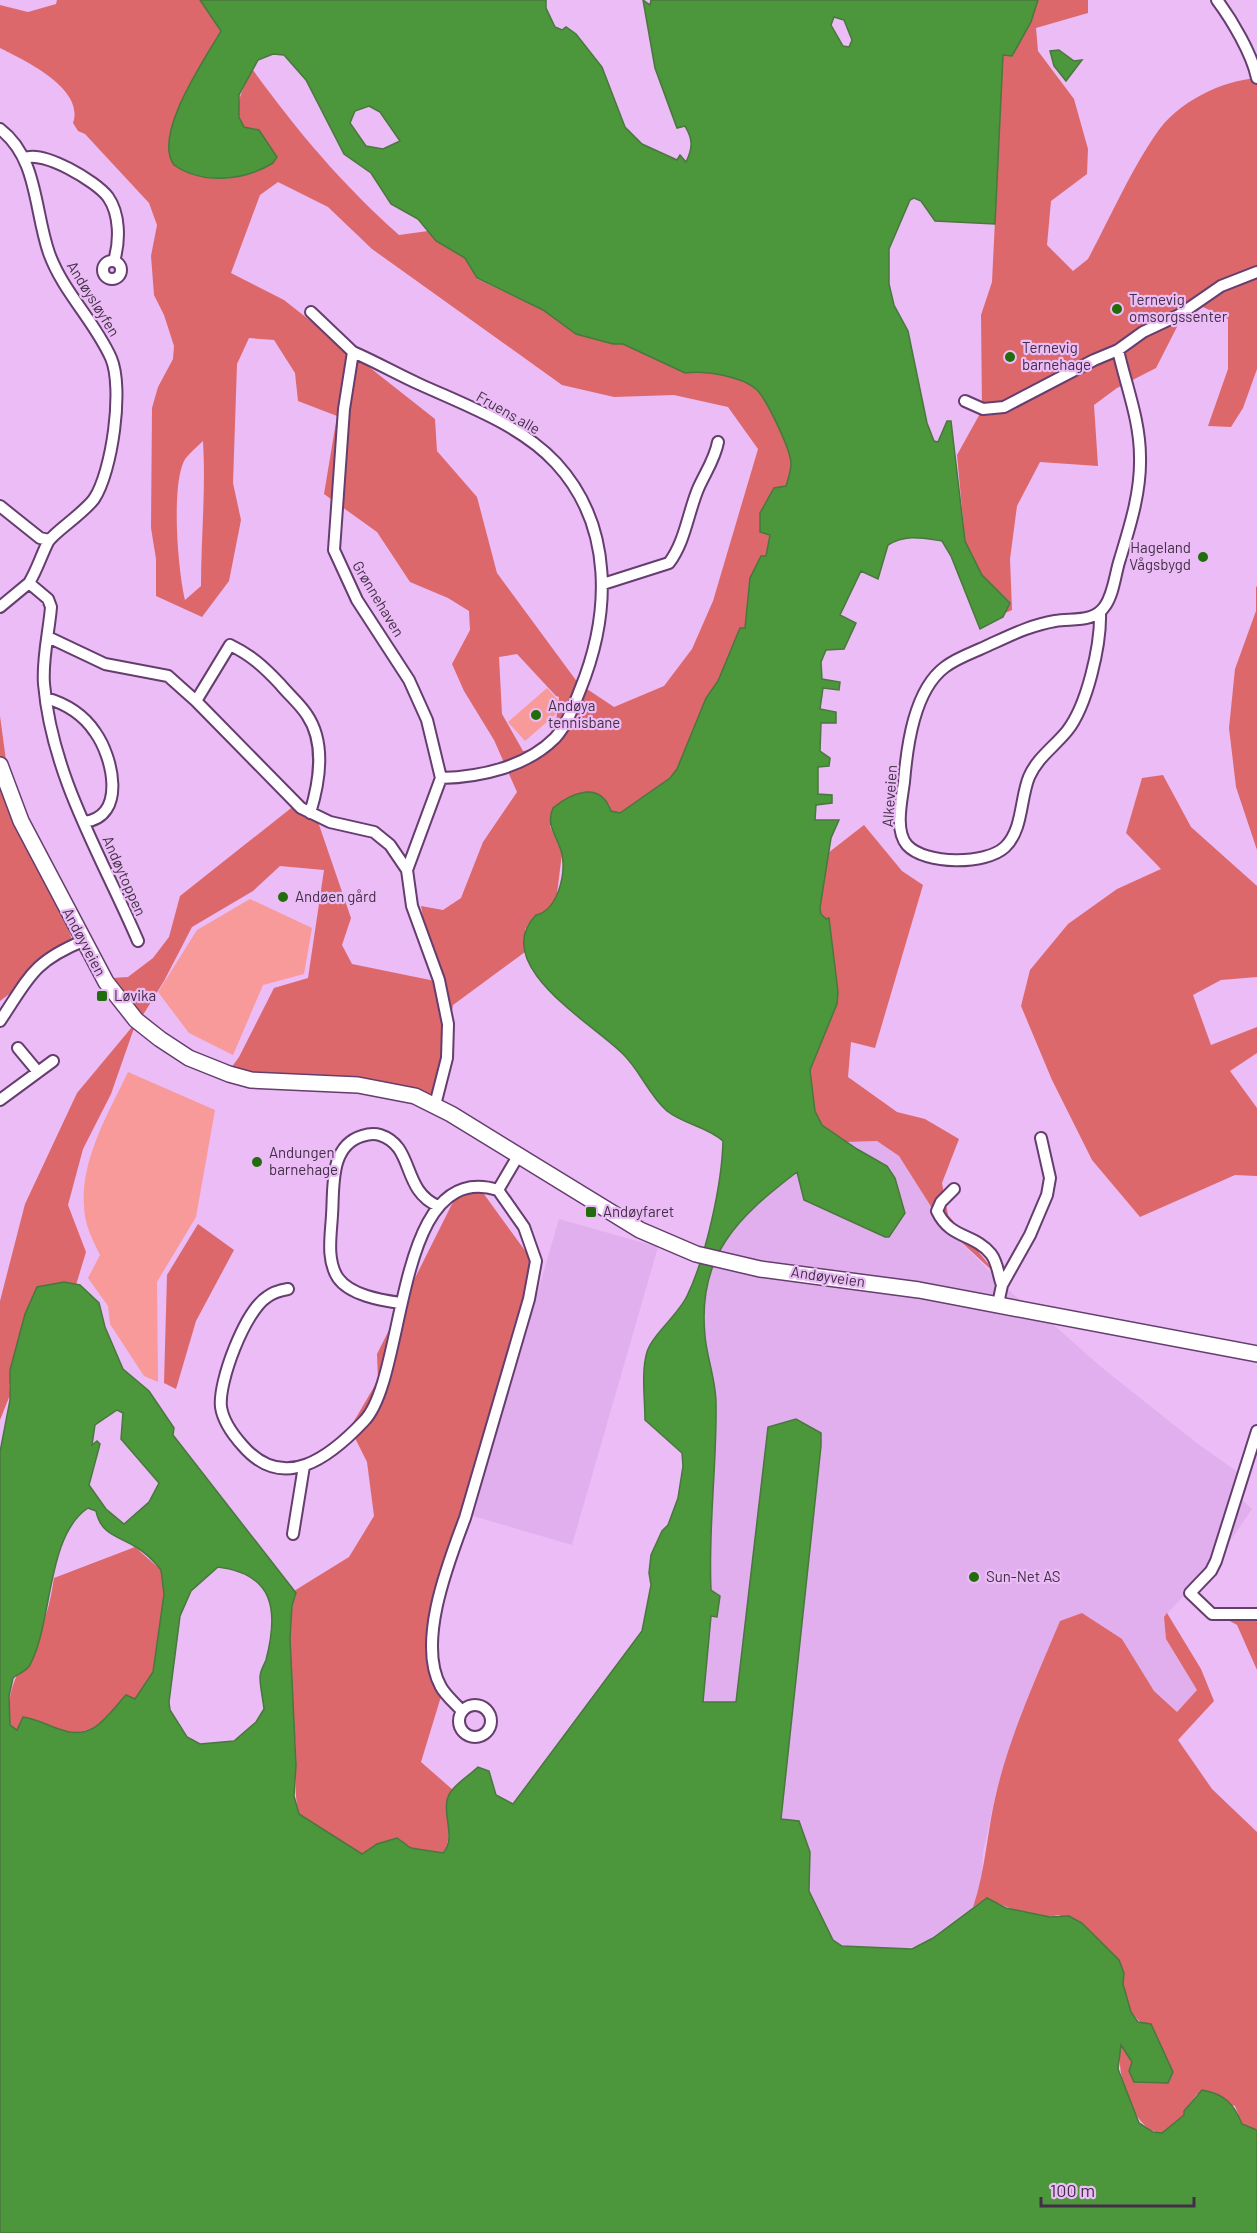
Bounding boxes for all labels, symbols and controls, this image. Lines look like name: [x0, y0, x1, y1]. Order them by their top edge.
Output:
street label: Andøysløyfen: [64, 258, 124, 339]
place label: Ternevig omsorgssenter: [1129, 290, 1228, 325]
marker: Ternevig omsorgssenter: [1110, 302, 1124, 316]
place label: Ternevig barnehage: [1022, 338, 1091, 373]
marker: Ternevig barnehage: [1003, 350, 1017, 364]
street label: Fruens alle: [473, 387, 544, 438]
place label: Hageland Vågsbygd: [1129, 538, 1191, 573]
marker: Hageland Vågsbygd: [1196, 550, 1210, 564]
street label: Grønnehaven: [349, 557, 409, 640]
place label: Andøya tennisbane: [548, 696, 620, 731]
marker: Andøya tennisbane: [529, 708, 543, 722]
street label: Alkeveien: [878, 764, 900, 828]
street label: Andøytoppen: [99, 833, 151, 918]
place label: Andøen gård: [295, 887, 377, 905]
marker: Andøen gård: [276, 890, 290, 904]
street label: Andøyveien: [59, 904, 110, 979]
place label: Løvika: [114, 986, 156, 1004]
marker: Løvika: [95, 989, 109, 1003]
place label: Andungen barnehage: [269, 1143, 338, 1178]
marker: Andungen barnehage: [250, 1155, 264, 1169]
place label: Andøyfaret: [603, 1202, 674, 1220]
marker: Andøyfaret: [584, 1205, 598, 1219]
street label: Andøyveien: [790, 1262, 866, 1290]
place label: Sun-Net AS: [986, 1567, 1061, 1585]
marker: Sun-Net AS: [967, 1570, 981, 1584]
scale bar: [1041, 2170, 1194, 2208]
text: 100 m: [1050, 2179, 1095, 2201]

